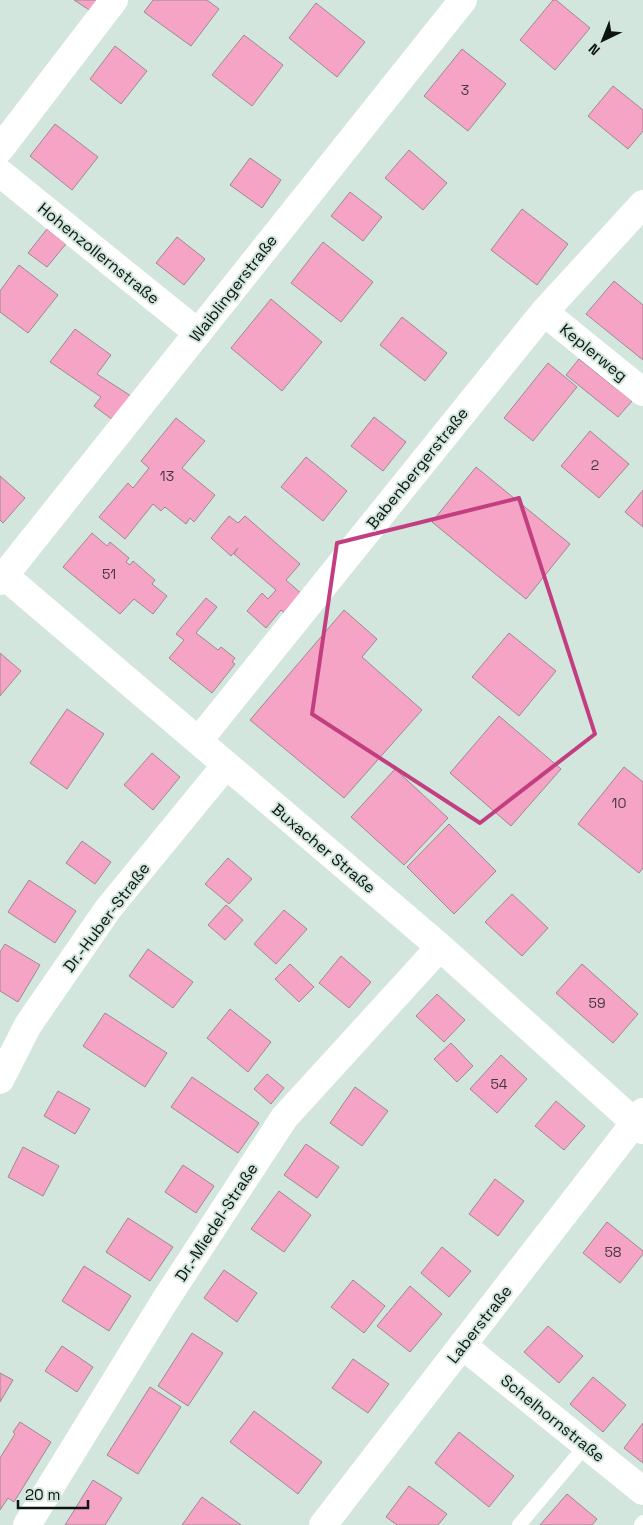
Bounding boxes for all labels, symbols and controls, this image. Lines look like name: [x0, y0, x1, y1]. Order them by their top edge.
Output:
north arrow: [578, 15, 628, 65]
text: N: [585, 40, 604, 59]
house number: 3: [461, 81, 469, 99]
street label: Hohenzollernstraße: [34, 198, 164, 309]
street label: Waiblingerstraße: [185, 230, 282, 346]
street label: Keplerweg: [556, 319, 632, 386]
street label: Babenbergerstraße: [362, 403, 473, 533]
house number: 2: [591, 456, 599, 474]
house number: 13: [160, 467, 174, 485]
house number: 51: [102, 565, 116, 583]
house number: 10: [612, 794, 626, 812]
street label: Buxacher Straße: [267, 799, 380, 898]
street label: Dr.-Huber-Straße: [58, 858, 154, 976]
house number: 59: [589, 994, 605, 1012]
house number: 54: [490, 1075, 508, 1093]
street label: Dr.-Miedel-Straße: [170, 1159, 262, 1285]
house number: 58: [604, 1243, 622, 1261]
street label: Laberstraße: [442, 1281, 517, 1368]
street label: Schelhornstraße: [496, 1370, 609, 1467]
scale bar: [18, 1478, 88, 1510]
text: 20 m: [25, 1485, 60, 1504]

